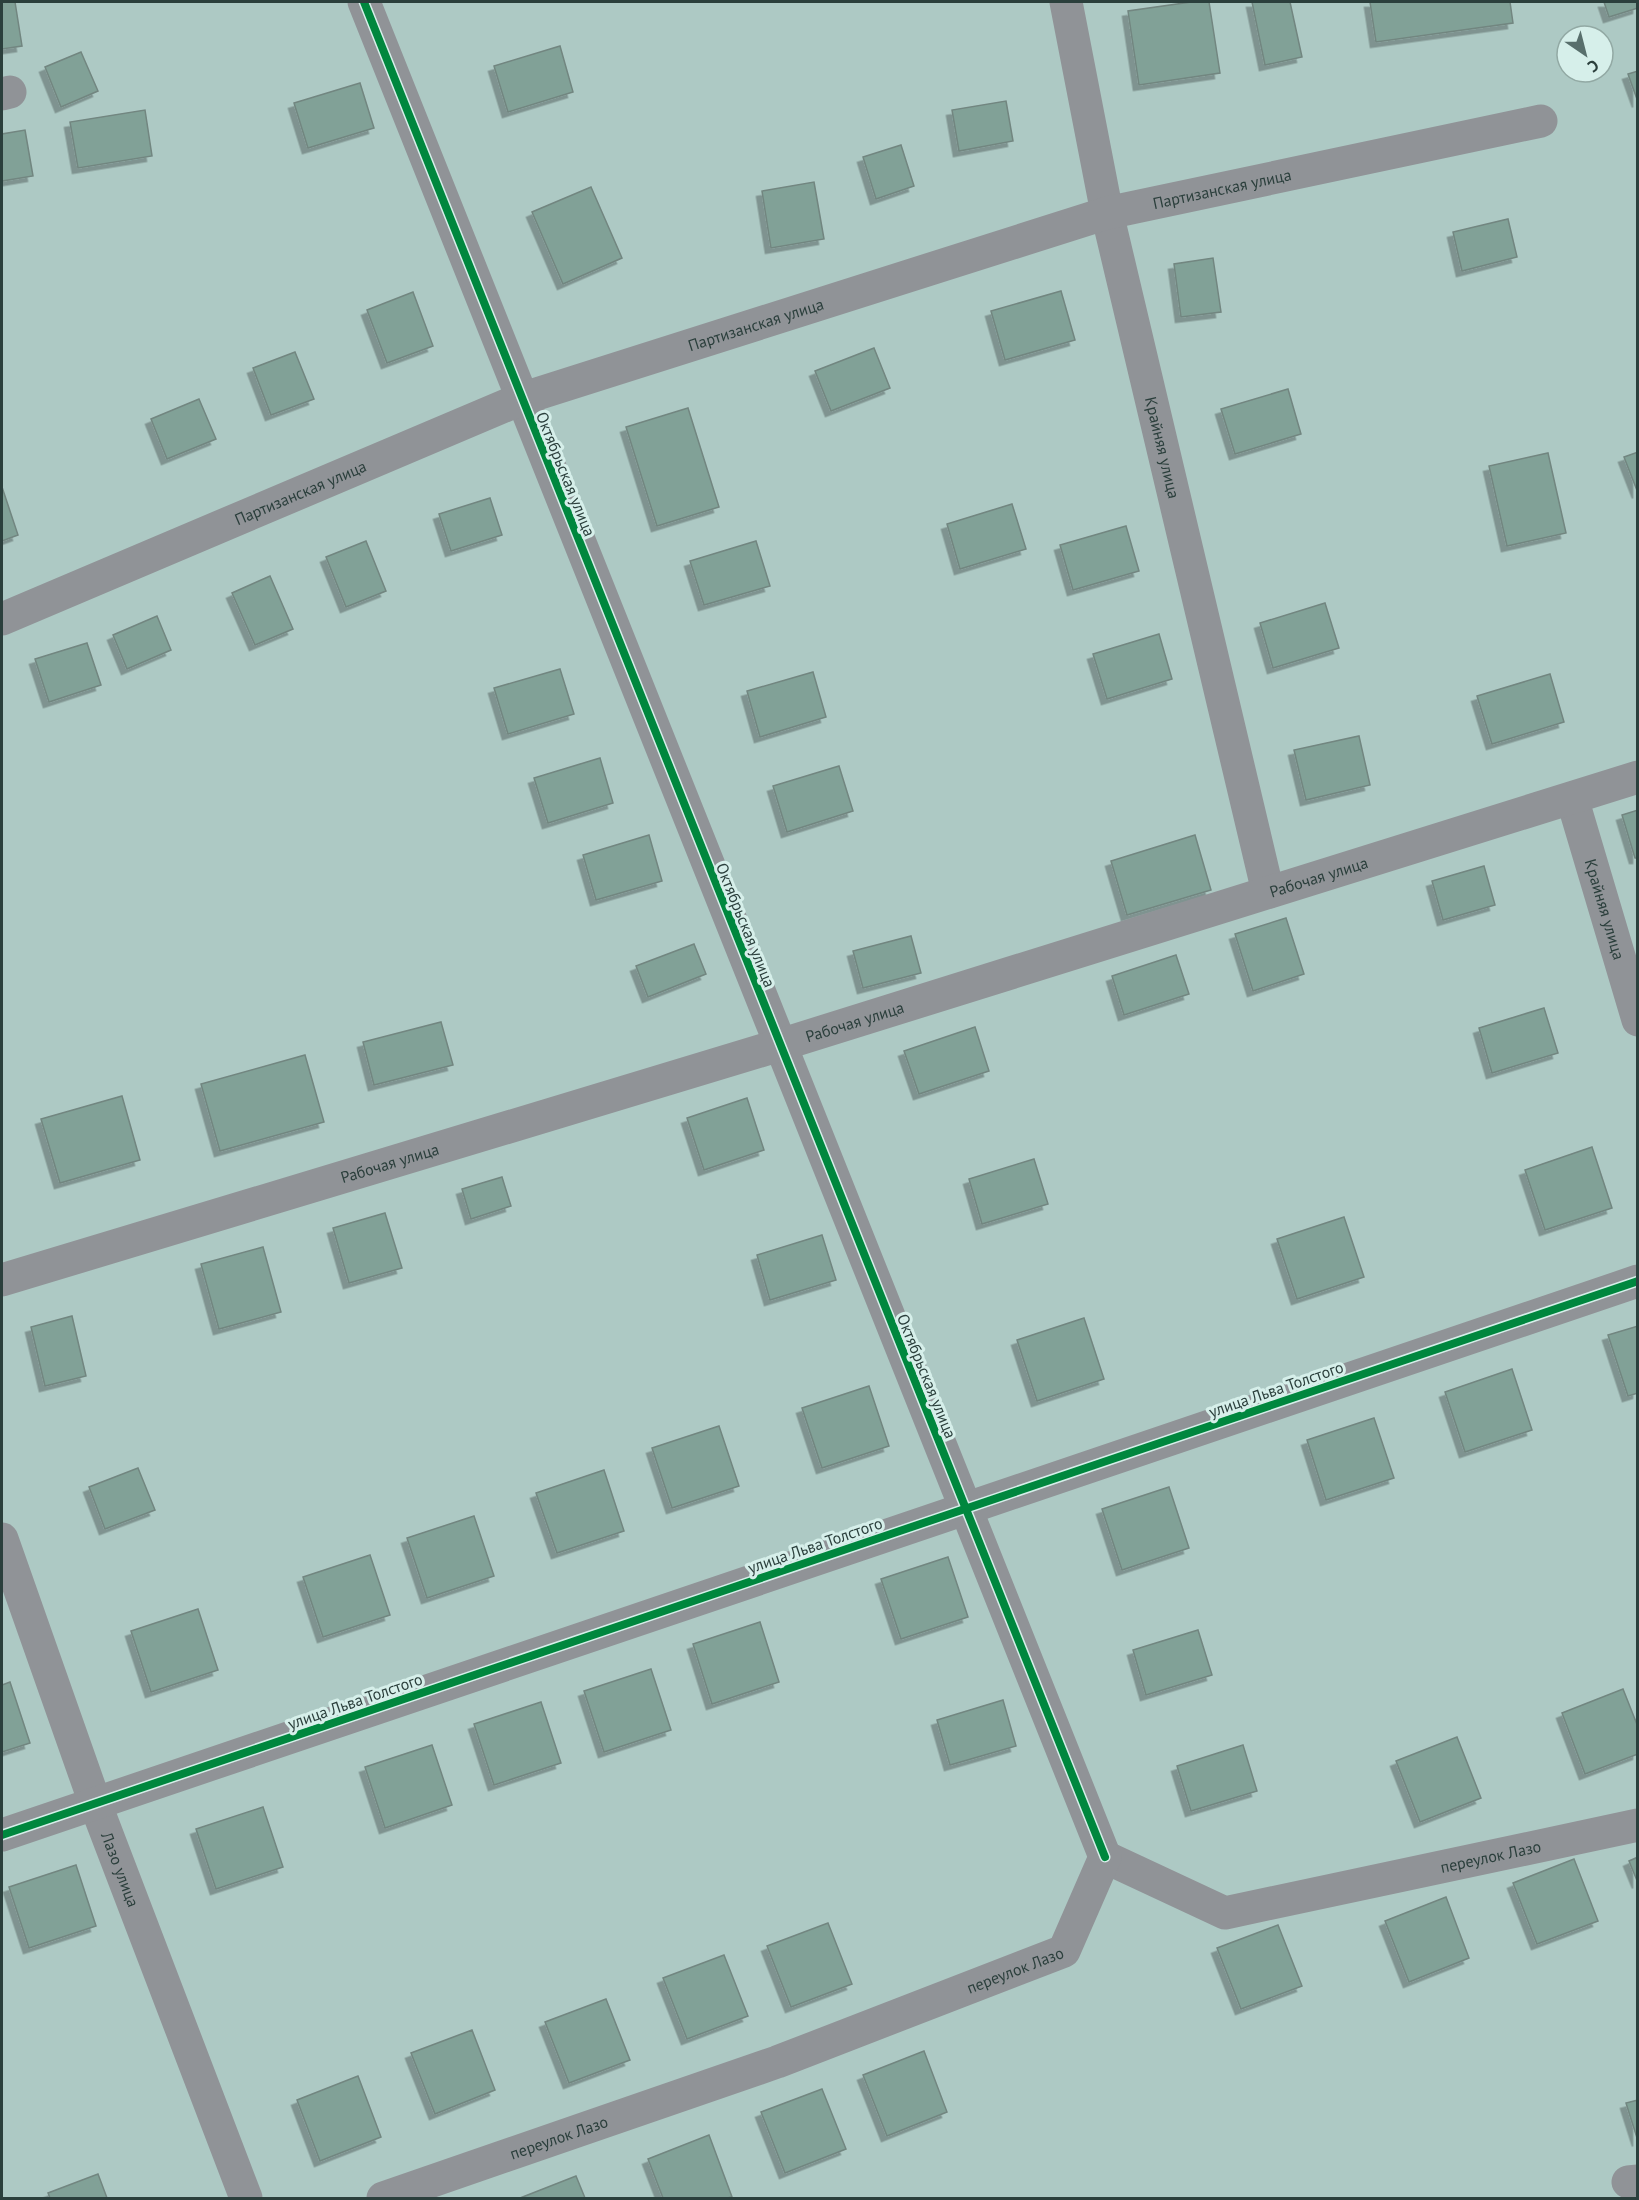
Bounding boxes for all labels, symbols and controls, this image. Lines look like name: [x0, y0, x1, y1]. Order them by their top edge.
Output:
north arrow: [1555, 24, 1615, 84]
text: С: [1584, 56, 1603, 77]
street label: Партизанская улица: [1151, 164, 1293, 213]
street label: Партизанская улица: [685, 294, 826, 355]
street label: Крайняя улица: [1141, 395, 1184, 500]
street label: Октябрьская улица: [532, 409, 600, 539]
street label: Партизанская улица: [231, 456, 369, 529]
street label: Рабочая улица: [1267, 852, 1370, 902]
street label: Крайняя улица: [1581, 856, 1629, 962]
street label: Октябрьская улица: [712, 860, 780, 990]
street label: Рабочая улица: [803, 997, 906, 1046]
street label: Рабочая улица: [338, 1139, 441, 1187]
street label: Октябрьская улица: [893, 1311, 961, 1441]
street label: улица Льва Толстого: [1206, 1357, 1346, 1421]
street label: улица Льва Толстого: [745, 1513, 885, 1577]
street label: улица Льва Толстого: [285, 1669, 425, 1733]
street label: Лазо улица: [97, 1828, 144, 1910]
street label: переулок Лазо: [1438, 1836, 1543, 1877]
street label: переулок Лазо: [964, 1942, 1066, 1998]
street label: переулок Лазо: [507, 2111, 610, 2163]

